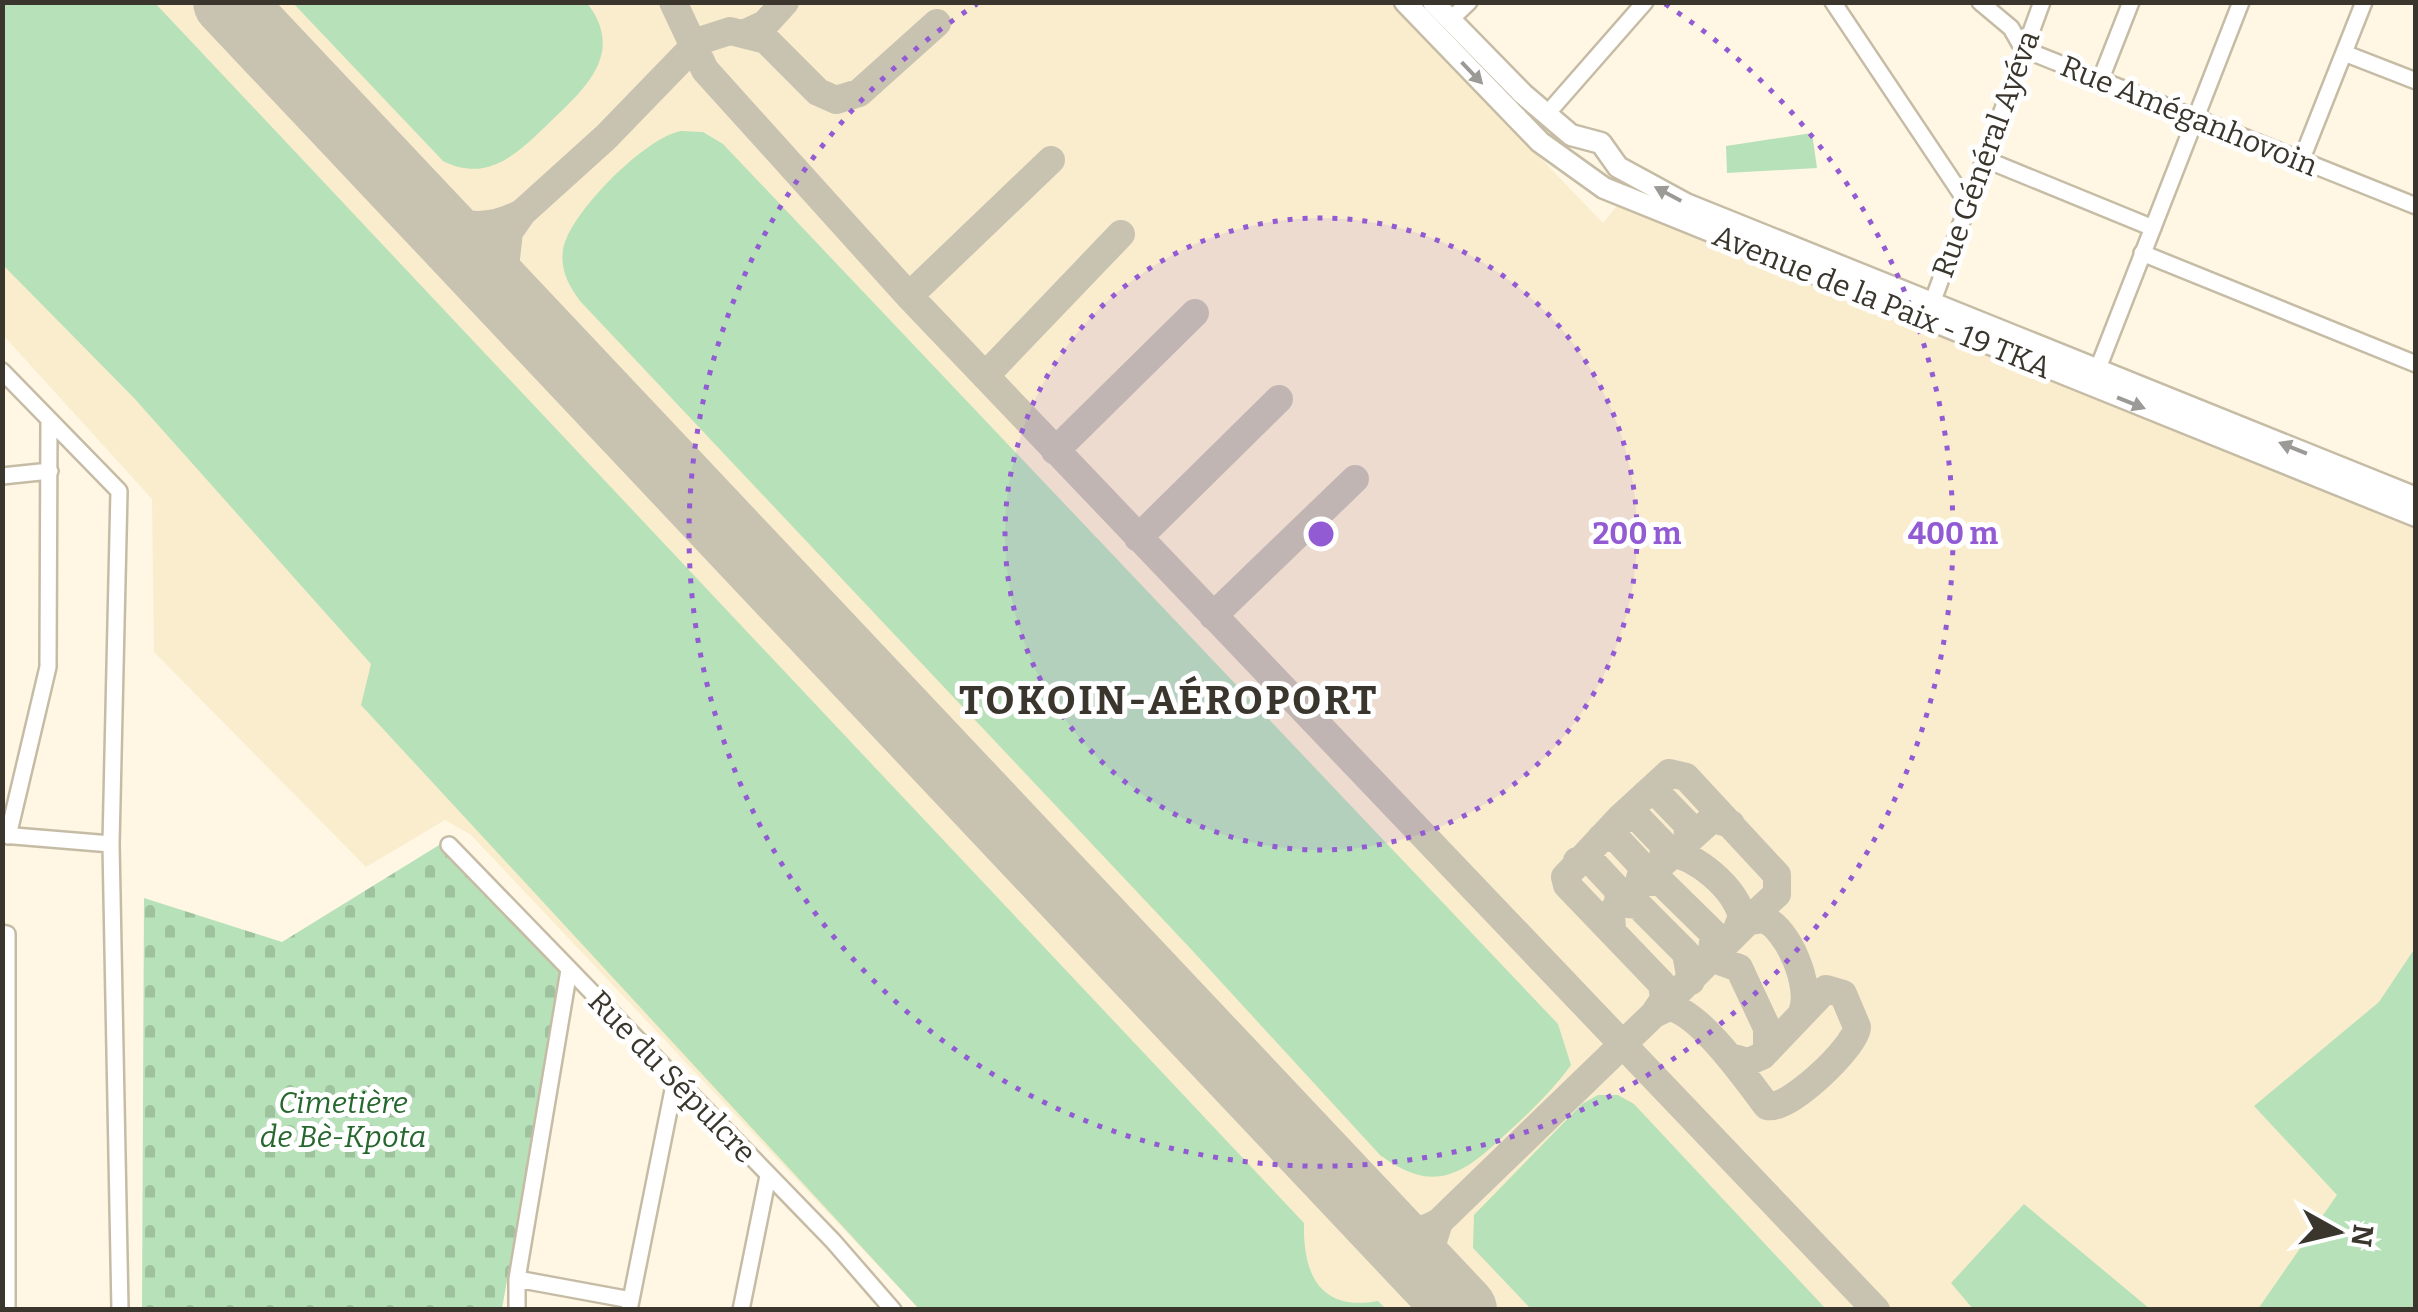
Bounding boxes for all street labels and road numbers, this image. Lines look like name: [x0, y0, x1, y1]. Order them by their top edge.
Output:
street label: Rue Général Ayéva: [1925, 26, 2047, 282]
street label: Rue Améganhovoin: [2055, 48, 2323, 184]
street label: Avenue de la Paix - 19 TKA: [1708, 218, 2057, 387]
street label: Rue du Sépulcre: [581, 983, 763, 1171]

